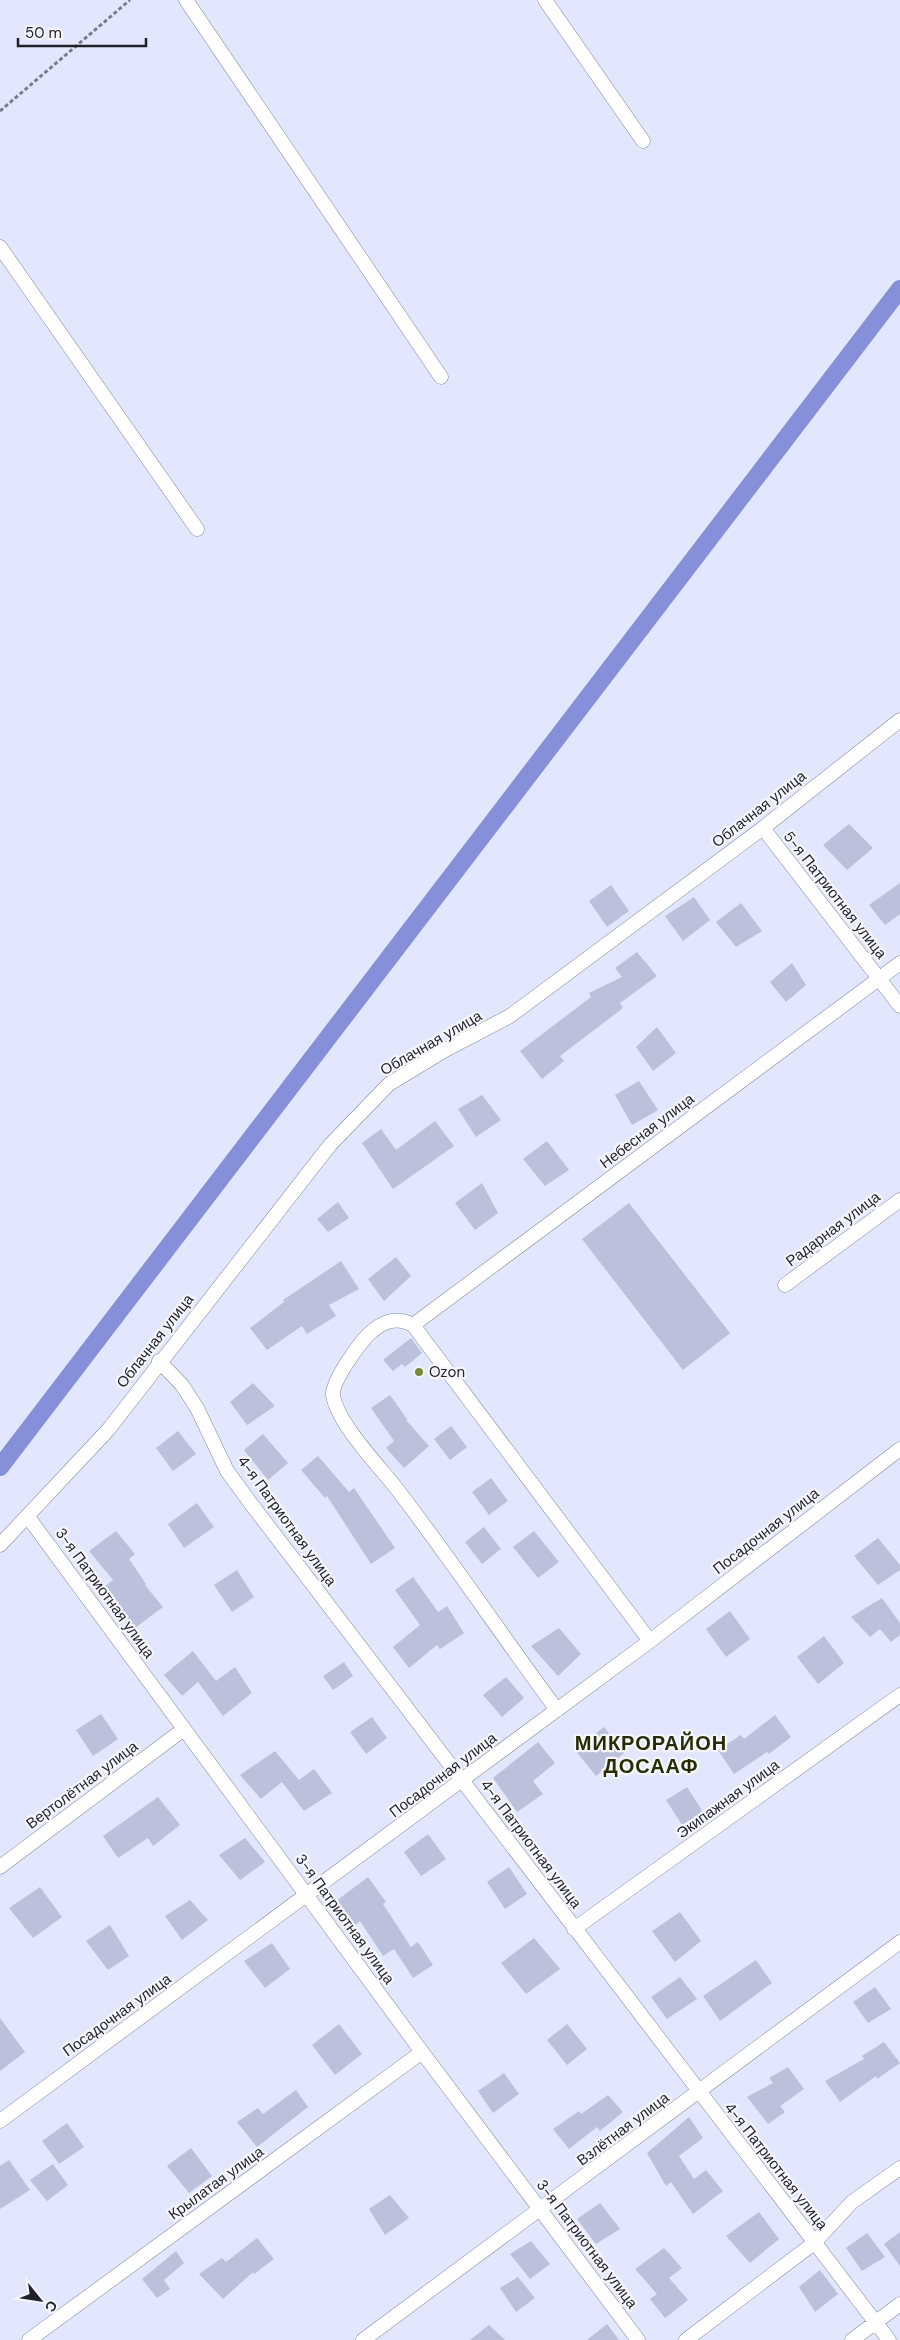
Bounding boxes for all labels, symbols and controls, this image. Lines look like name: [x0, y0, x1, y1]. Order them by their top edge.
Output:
scale bar: [18, 15, 145, 47]
text: 50 m: [25, 23, 62, 43]
street label: Облачная улица: [708, 766, 811, 852]
street label: 5-я Патриотная улица: [779, 827, 891, 963]
street label: Облачная улица: [377, 1005, 486, 1080]
street label: Небесная улица: [596, 1089, 699, 1173]
street label: Радарная улица: [782, 1187, 885, 1271]
street label: Облачная улица: [112, 1289, 198, 1392]
place label: Ozon: [429, 1362, 465, 1382]
marker: Ozon: [413, 1366, 425, 1378]
street label: 4-я Патриотная улица: [233, 1452, 341, 1591]
street label: Посадочная улица: [709, 1483, 824, 1579]
street label: 3-я Патриотная улица: [51, 1524, 159, 1663]
street label: Посадочная улица: [385, 1728, 501, 1822]
district label: МИКРОРАЙОН ДОСААФ: [575, 1730, 727, 1779]
street label: Вертолётная улица: [22, 1736, 142, 1834]
street label: Экипажная улица: [673, 1755, 784, 1843]
street label: 4-я Патриотная улица: [476, 1775, 586, 1913]
street label: 3-я Патриотная улица: [291, 1850, 399, 1989]
street label: Посадочная улица: [59, 1968, 176, 2061]
street label: Взлётная улица: [573, 2087, 674, 2170]
street label: 4-я Патриотная улица: [720, 2098, 832, 2234]
street label: Крылатая улица: [164, 2141, 268, 2224]
street label: 3-я Патриотная улица: [532, 2176, 642, 2313]
north arrow: [15, 2275, 65, 2325]
text: С: [41, 2298, 62, 2315]

